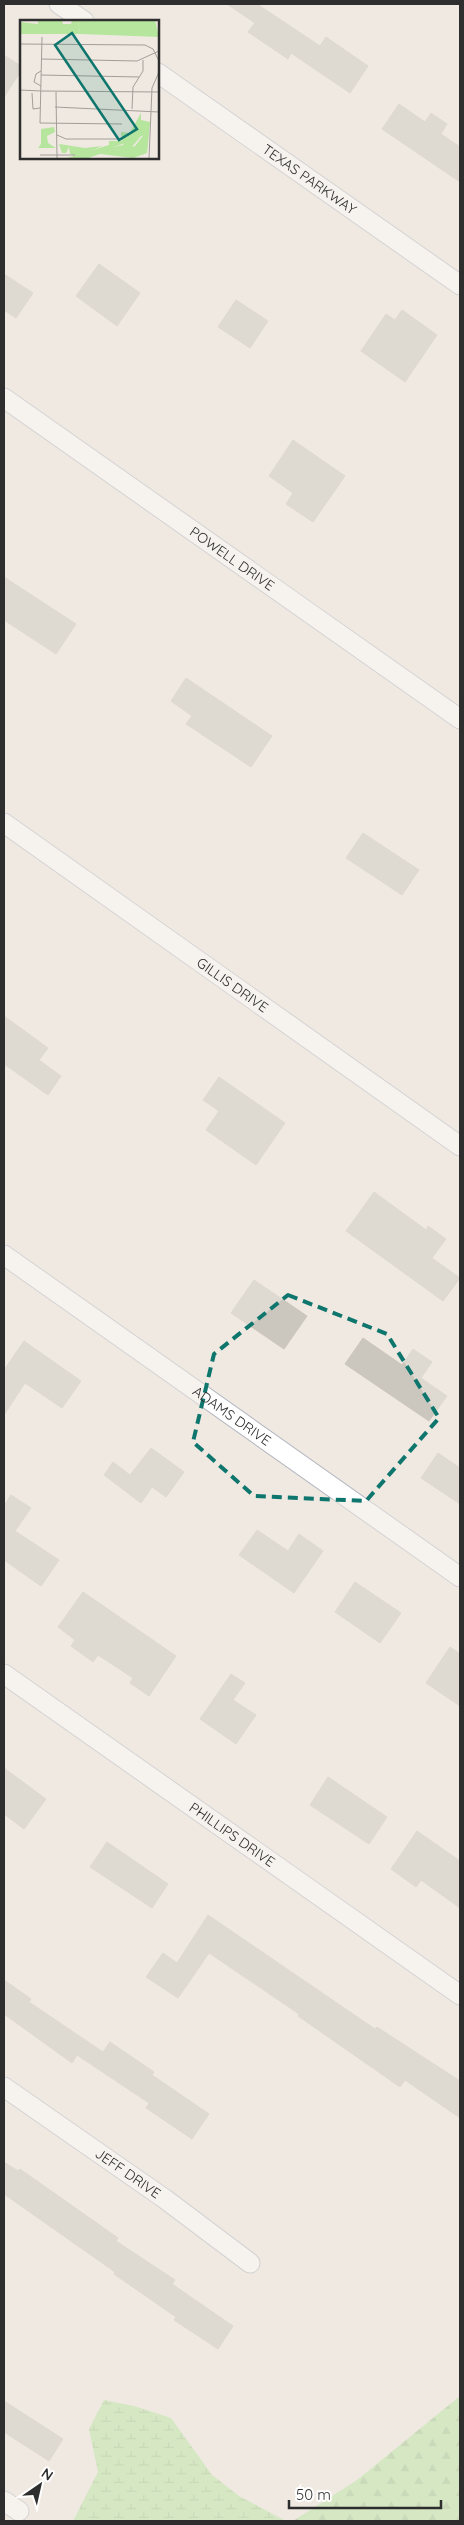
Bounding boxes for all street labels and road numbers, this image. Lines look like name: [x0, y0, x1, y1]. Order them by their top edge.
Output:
street label: TEXAS PARKWAY: [259, 140, 360, 219]
street label: POWELL DRIVE: [186, 523, 278, 595]
street label: GILLIS DRIVE: [193, 953, 272, 1016]
street label: ADAMS DRIVE: [189, 1382, 275, 1450]
street label: PHILLIPS DRIVE: [186, 1798, 279, 1871]
street label: JEFF DRIVE: [92, 2144, 164, 2202]

